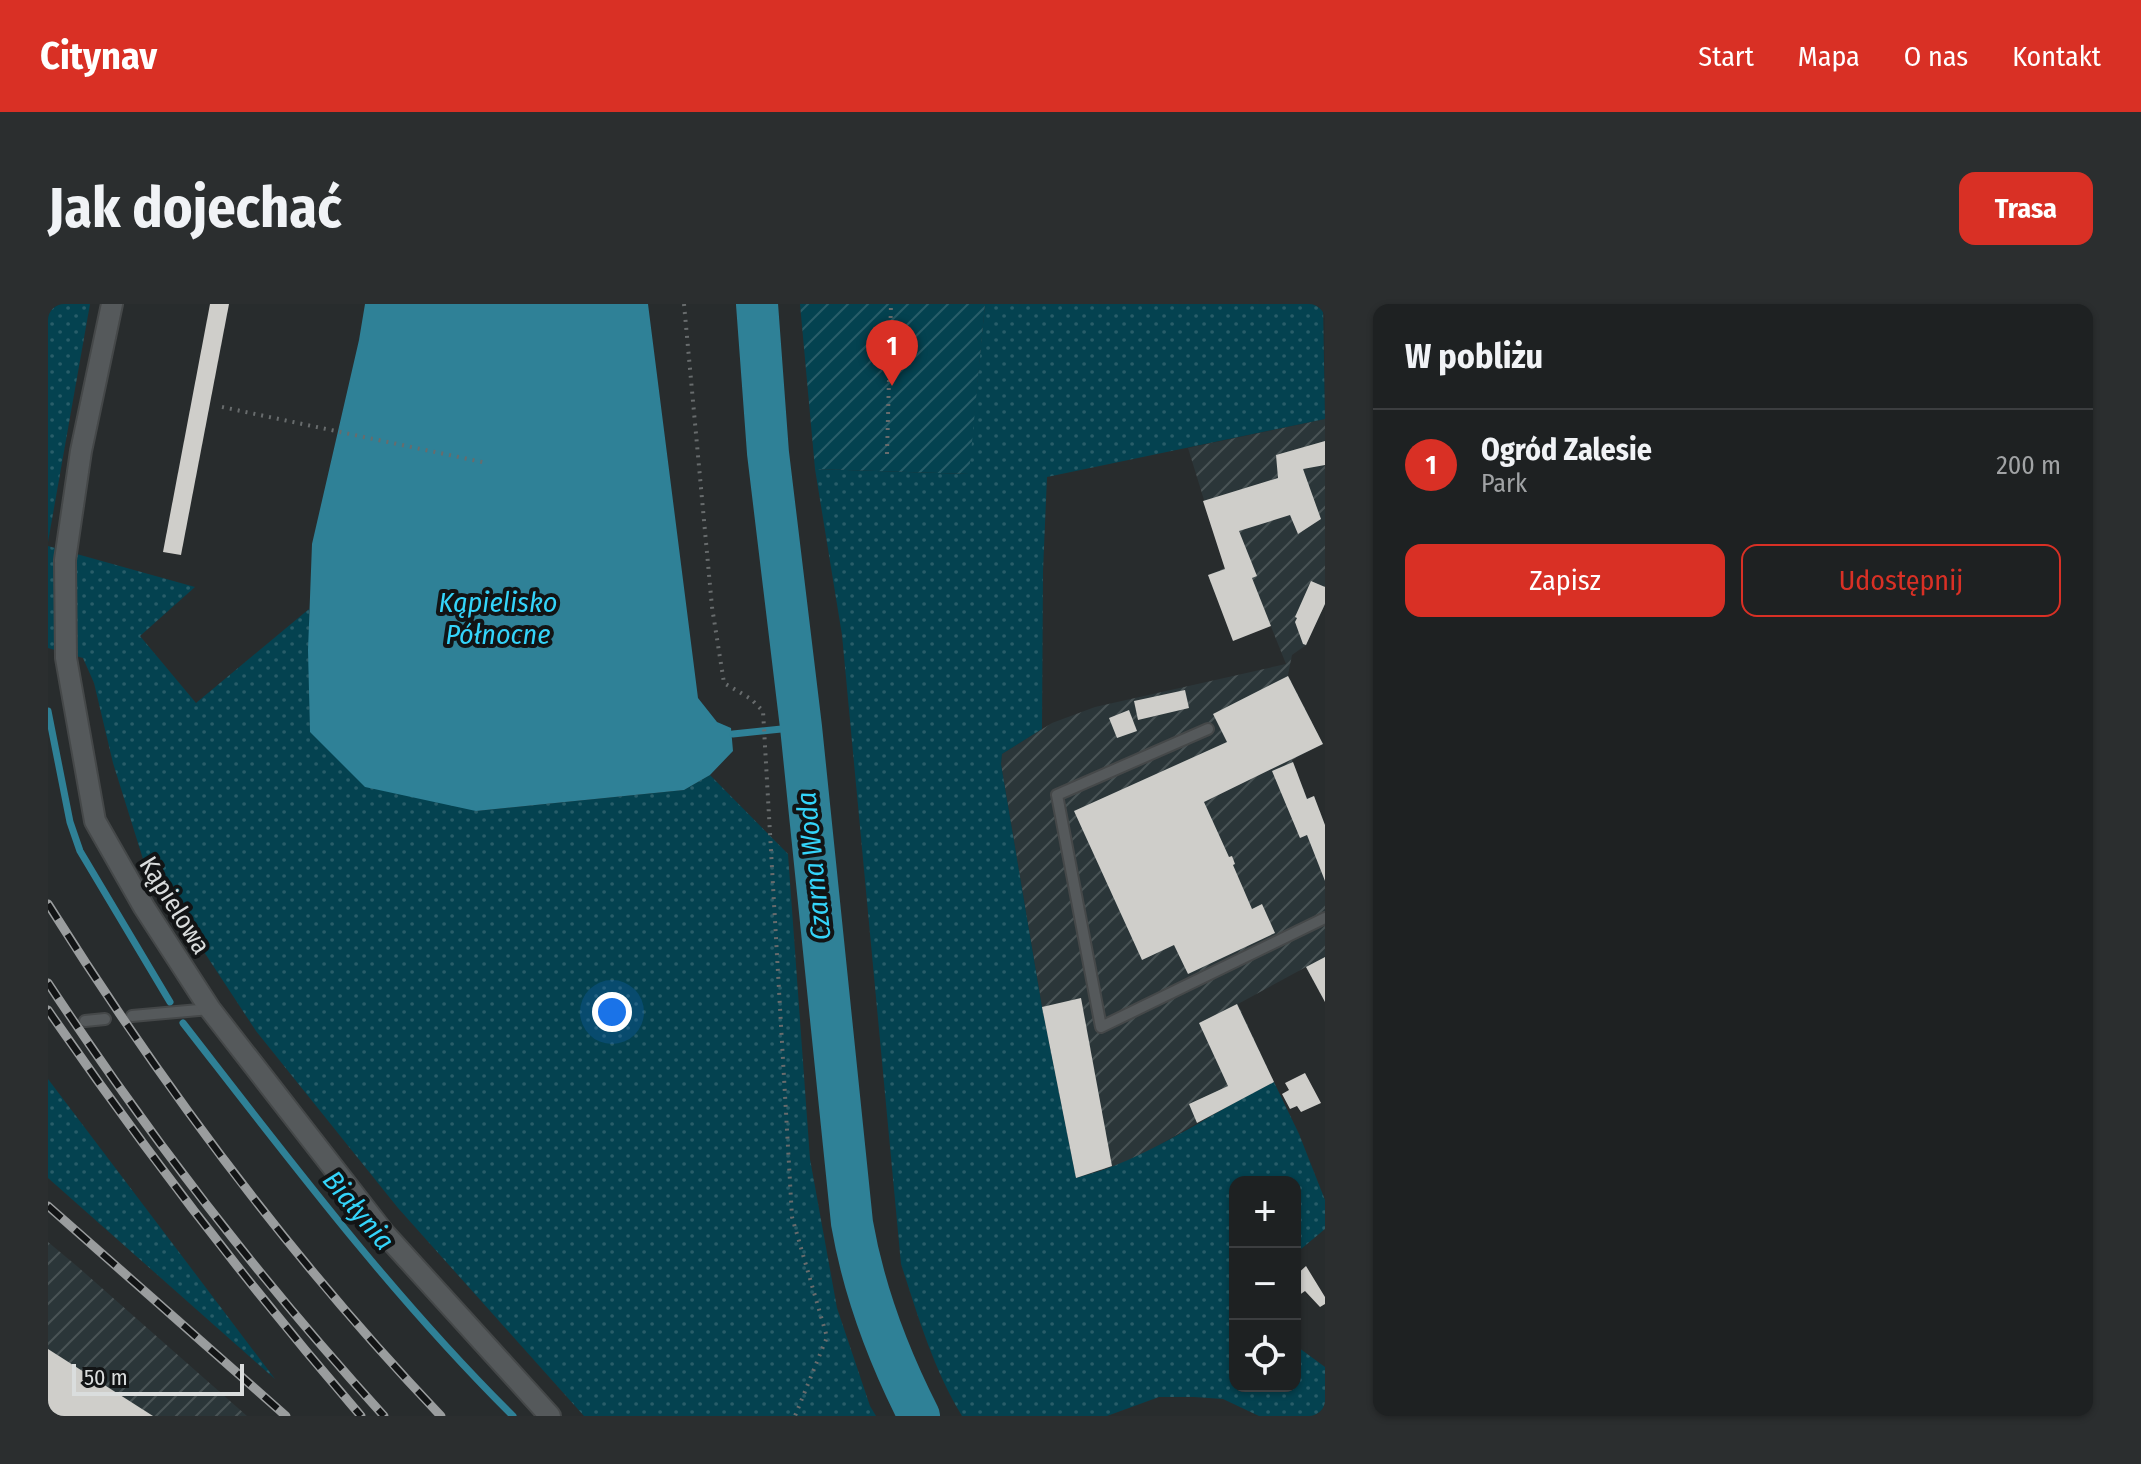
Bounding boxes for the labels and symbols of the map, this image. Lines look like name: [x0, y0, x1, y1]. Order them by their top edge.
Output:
pin: 1: [866, 320, 918, 386]
water label: Kąpielisko Północne: [439, 586, 557, 651]
water label: Czarna Woda: [789, 790, 838, 942]
street label: Kąpielowa: [132, 851, 217, 960]
your location: [592, 992, 632, 1032]
water label: Białynia: [316, 1164, 401, 1257]
scale bar: [72, 1360, 244, 1396]

